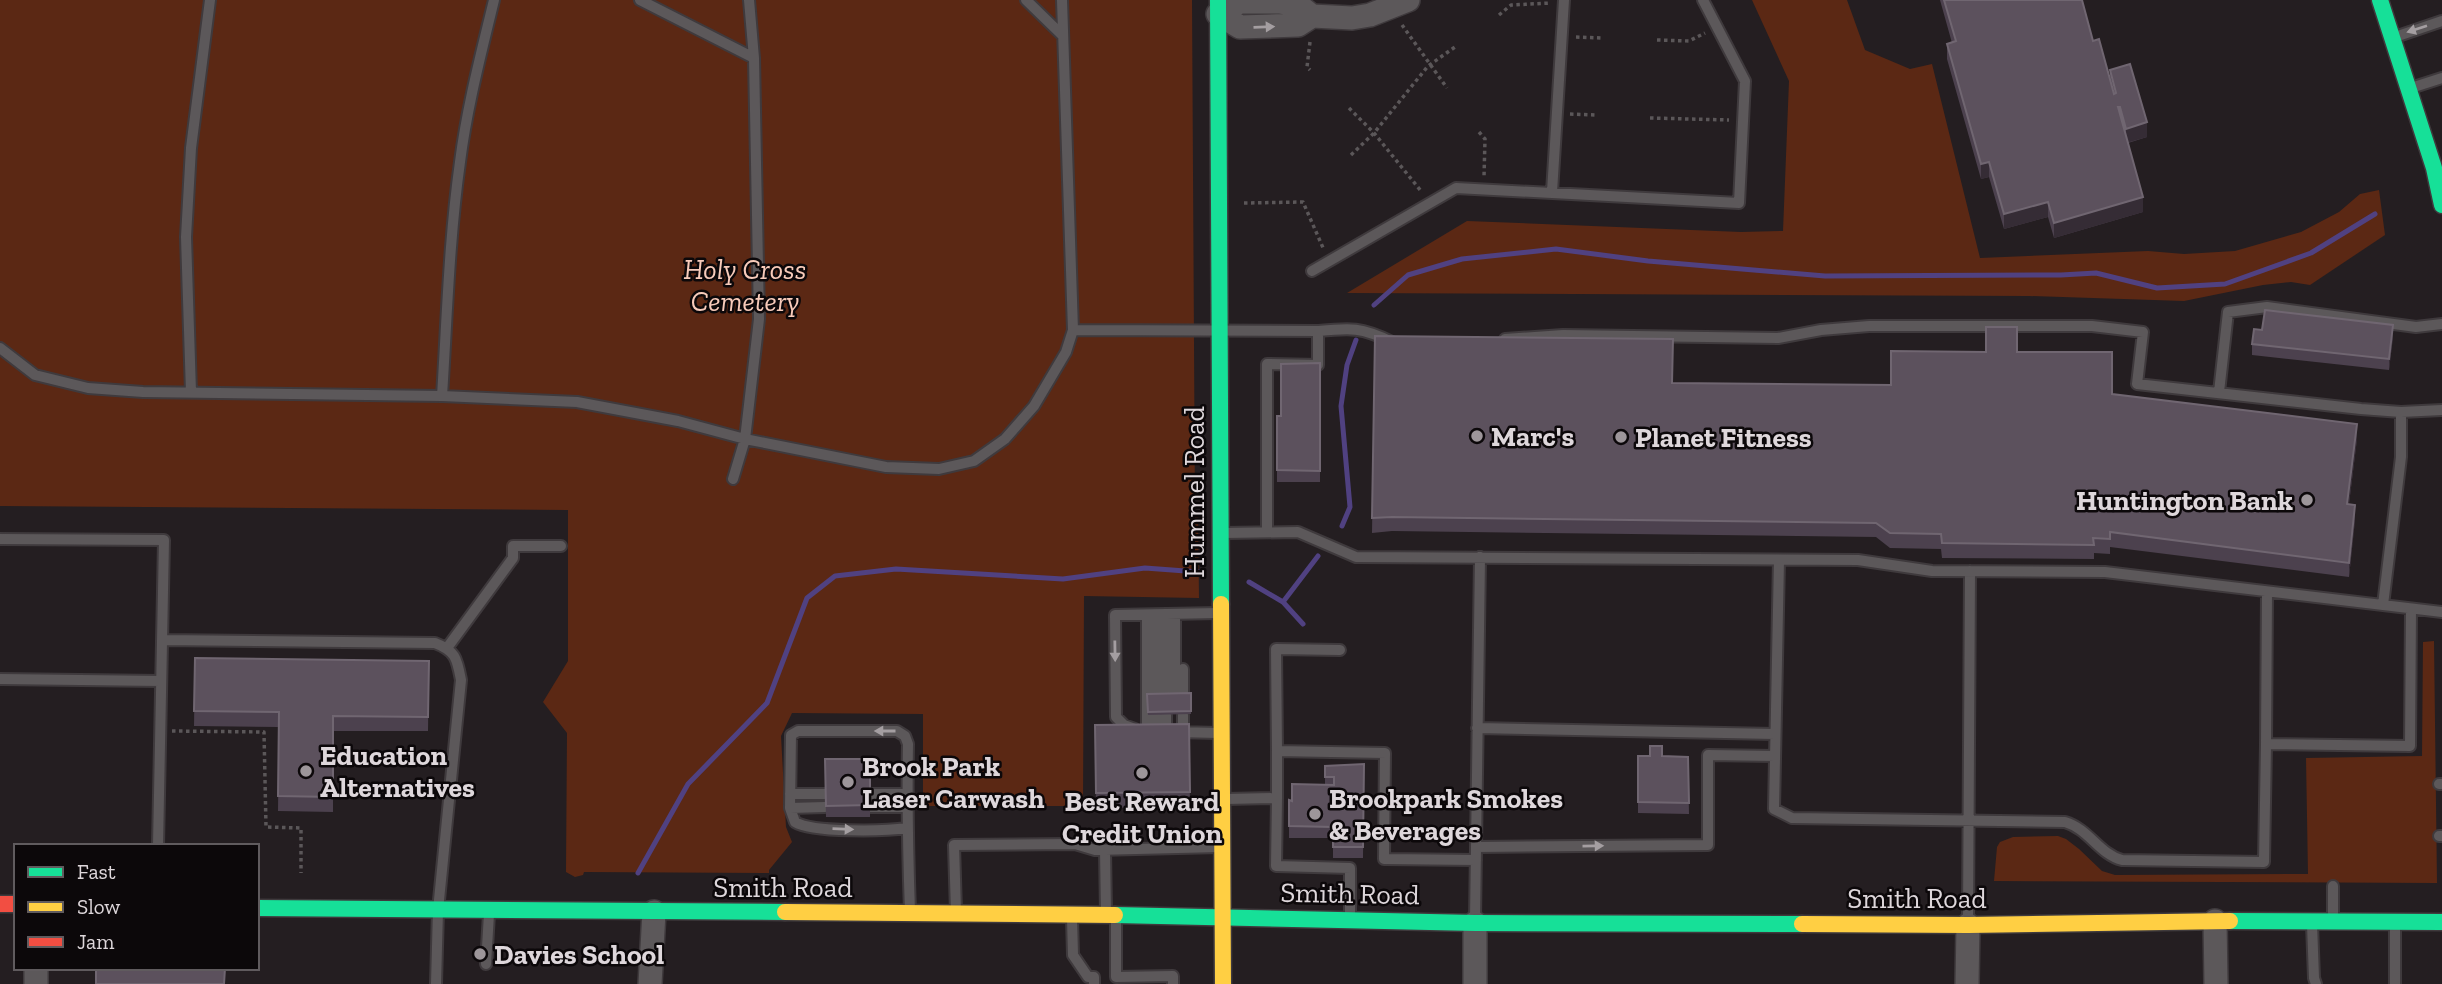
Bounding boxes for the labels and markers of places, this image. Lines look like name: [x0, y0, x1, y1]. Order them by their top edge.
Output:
place label: Marc's: [1491, 420, 1575, 453]
place label: Planet Fitness: [1635, 421, 1812, 454]
marker: Marc's: [1469, 428, 1485, 444]
marker: Planet Fitness: [1613, 429, 1629, 445]
place label: Huntington Bank: [2076, 484, 2294, 517]
marker: Huntington Bank: [2299, 492, 2315, 508]
place label: Education Alternatives: [320, 739, 475, 804]
place label: Brook Park Laser Carwash: [862, 750, 1044, 815]
marker: Education Alternatives: [298, 763, 314, 779]
marker: Best Reward Credit Union: [1134, 765, 1150, 781]
marker: Brook Park Laser Carwash: [840, 774, 856, 790]
place label: Brookpark Smokes & Beverages: [1329, 782, 1563, 847]
place label: Best Reward Credit Union: [1062, 785, 1222, 850]
marker: Brookpark Smokes & Beverages: [1307, 806, 1323, 822]
place label: Davies School: [494, 938, 664, 971]
marker: Davies School: [472, 946, 488, 962]

